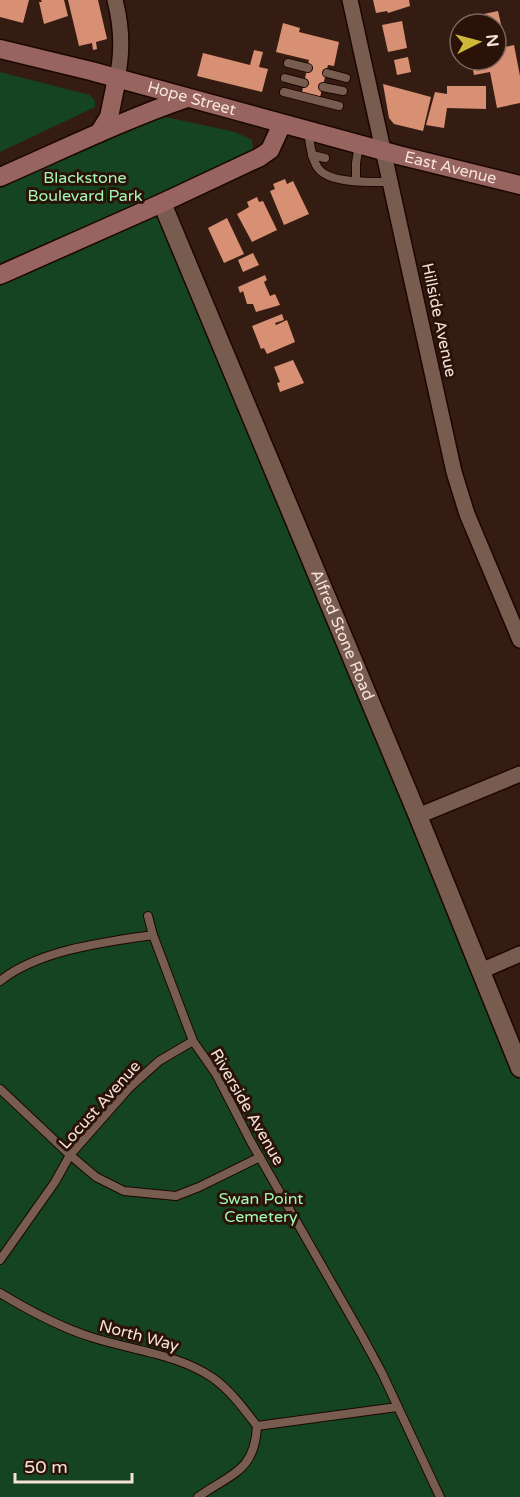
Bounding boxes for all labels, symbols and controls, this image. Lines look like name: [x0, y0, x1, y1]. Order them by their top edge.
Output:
north arrow: [448, 12, 508, 72]
text: N: [481, 33, 503, 48]
street label: Hope Street: [145, 77, 238, 120]
street label: East Avenue: [402, 147, 499, 189]
park label: Blackstone Boulevard Park: [27, 168, 143, 206]
street label: Hillside Avenue: [417, 261, 461, 379]
street label: Alfred Stone Road: [306, 567, 378, 703]
street label: Riverside Avenue: [206, 1045, 288, 1169]
street label: Locust Avenue: [55, 1057, 145, 1153]
park label: Swan Point Cemetery: [219, 1189, 303, 1227]
street label: North Way: [97, 1316, 181, 1356]
scale bar: [15, 1446, 132, 1484]
text: 50 m: [24, 1456, 68, 1478]

